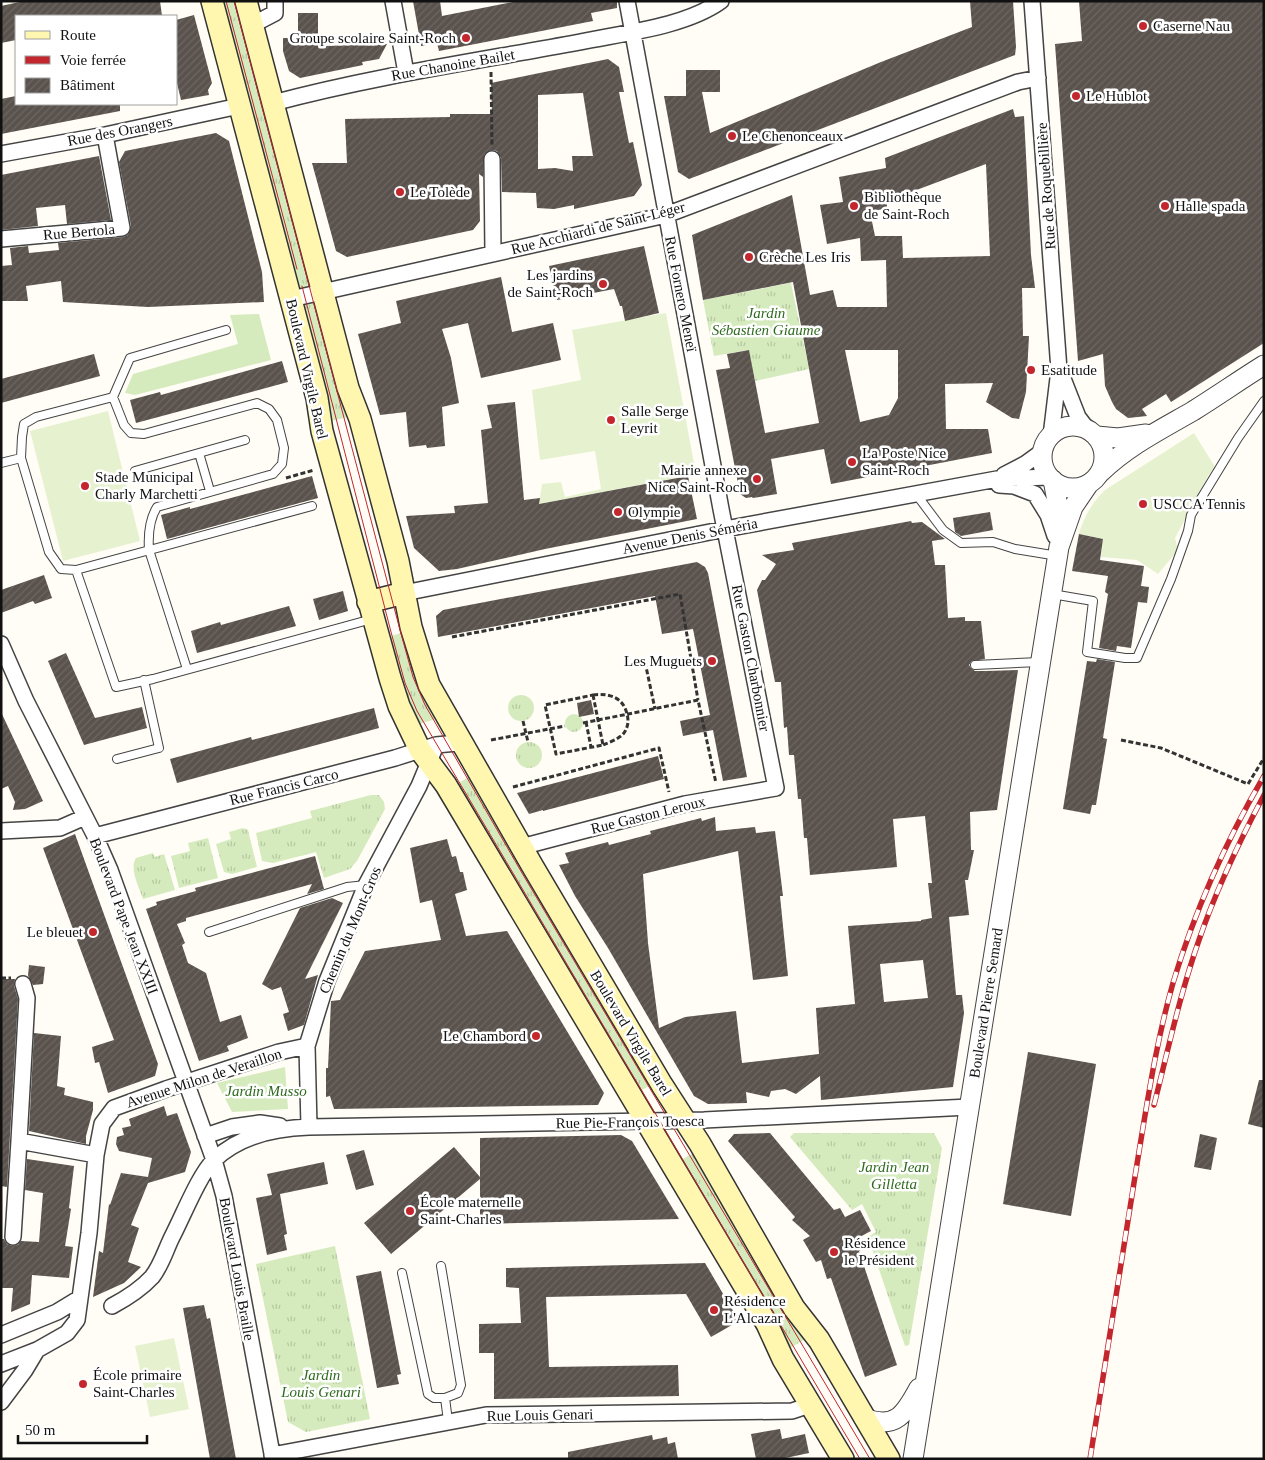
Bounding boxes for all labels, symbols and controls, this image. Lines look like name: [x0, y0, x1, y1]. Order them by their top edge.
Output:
legend: [15, 15, 178, 105]
place label: Caserne Nau: [1153, 18, 1231, 34]
marker: Caserne Nau: [1137, 20, 1149, 32]
text: Route: [60, 27, 96, 43]
place label: Groupe scolaire Saint-Roch: [289, 30, 456, 46]
marker: Groupe scolaire Saint-Roch: [460, 32, 472, 44]
street label: Rue Chanoine Bailet: [390, 46, 517, 84]
text: Voie ferrée: [60, 52, 126, 68]
text: Bâtiment: [60, 77, 116, 93]
place label: Le Hublot: [1086, 88, 1148, 104]
marker: Le Hublot: [1070, 90, 1082, 102]
street label: Rue des Orangers: [66, 113, 174, 149]
street label: Rue de Roquebillière: [1034, 122, 1058, 250]
place label: Le Chenonceaux: [742, 128, 844, 144]
marker: Le Chenonceaux: [726, 130, 738, 142]
place label: Le Tolède: [410, 184, 470, 200]
marker: Le Tolède: [394, 186, 406, 198]
place label: Bibliothèque de Saint-Roch: [864, 189, 950, 222]
place label: Halle spada: [1175, 198, 1246, 214]
street label: Rue Acchiardi de Saint-Léger: [509, 199, 687, 257]
marker: Bibliothèque de Saint-Roch: [848, 200, 860, 212]
marker: Halle spada: [1159, 200, 1171, 212]
street label: Rue Bertola: [42, 221, 116, 243]
street label: Rue Fornero Meneï: [662, 235, 700, 354]
place label: Crèche Les Iris: [759, 249, 851, 265]
marker: Crèche Les Iris: [743, 251, 755, 263]
place label: Les jardins de Saint-Roch: [508, 267, 593, 300]
marker: Les jardins de Saint-Roch: [597, 278, 609, 290]
street label: Boulevard Virgile Barel: [283, 297, 331, 441]
park label: Jardin Sébastien Giaume: [712, 305, 821, 338]
place label: Esatitude: [1041, 362, 1097, 378]
marker: Esatitude: [1025, 364, 1037, 376]
place label: Salle Serge Leyrit: [621, 403, 689, 436]
marker: Salle Serge Leyrit: [605, 414, 617, 426]
place label: La Poste Nice Saint-Roch: [862, 445, 946, 478]
marker: La Poste Nice Saint-Roch: [846, 456, 858, 468]
place label: Mairie annexe Nice Saint-Roch: [647, 462, 747, 495]
place label: Stade Municipal Charly Marchetti: [95, 469, 198, 502]
marker: Mairie annexe Nice Saint-Roch: [751, 473, 763, 485]
marker: Stade Municipal Charly Marchetti: [79, 480, 91, 492]
place label: USCCA Tennis: [1153, 496, 1246, 512]
marker: USCCA Tennis: [1137, 498, 1149, 510]
place label: Olympie: [628, 504, 681, 520]
marker: Olympie: [612, 506, 624, 518]
street label: Avenue Denis Séméria: [621, 515, 759, 557]
street label: Rue Gaston Charbonnier: [729, 583, 773, 733]
place label: Les Muguets: [624, 653, 702, 669]
marker: Les Muguets: [706, 655, 718, 667]
street label: Rue Francis Carco: [228, 766, 340, 808]
street label: Rue Gaston Leroux: [589, 793, 707, 837]
street label: Boulevard Pape Jean XXIII: [87, 836, 161, 996]
street label: Chemin du Mont-Gros: [316, 864, 384, 996]
place label: Le bleuet: [27, 924, 84, 940]
marker: Le bleuet: [87, 926, 99, 938]
street label: Boulevard Pierre Semard: [966, 926, 1006, 1079]
street label: Boulevard Virgile Barel: [587, 967, 675, 1099]
place label: Le Chambord: [443, 1028, 526, 1044]
marker: Le Chambord: [530, 1030, 542, 1042]
street label: Avenue Milon de Veraillon: [124, 1045, 284, 1111]
park label: Jardin Musso: [225, 1083, 307, 1099]
street label: Rue Pie-François Toesca: [556, 1113, 705, 1131]
park label: Jardin Jean Gilletta: [859, 1159, 929, 1192]
place label: École maternelle Saint-Charles: [420, 1194, 522, 1227]
street label: Boulevard Louis Braille: [217, 1196, 258, 1342]
marker: École maternelle Saint-Charles: [404, 1205, 416, 1217]
place label: Résidence le Président: [844, 1235, 915, 1268]
marker: Résidence le Président: [828, 1246, 840, 1258]
place label: Résidence L'Alcazar: [724, 1293, 786, 1326]
marker: Résidence L'Alcazar: [708, 1304, 720, 1316]
place label: École primaire Saint-Charles: [93, 1367, 182, 1400]
park label: Jardin Louis Genari: [280, 1367, 361, 1400]
marker: École primaire Saint-Charles: [77, 1378, 89, 1390]
street label: Rue Louis Genari: [487, 1406, 593, 1424]
scale bar: [18, 1412, 146, 1444]
text: 50 m: [25, 1422, 56, 1438]

